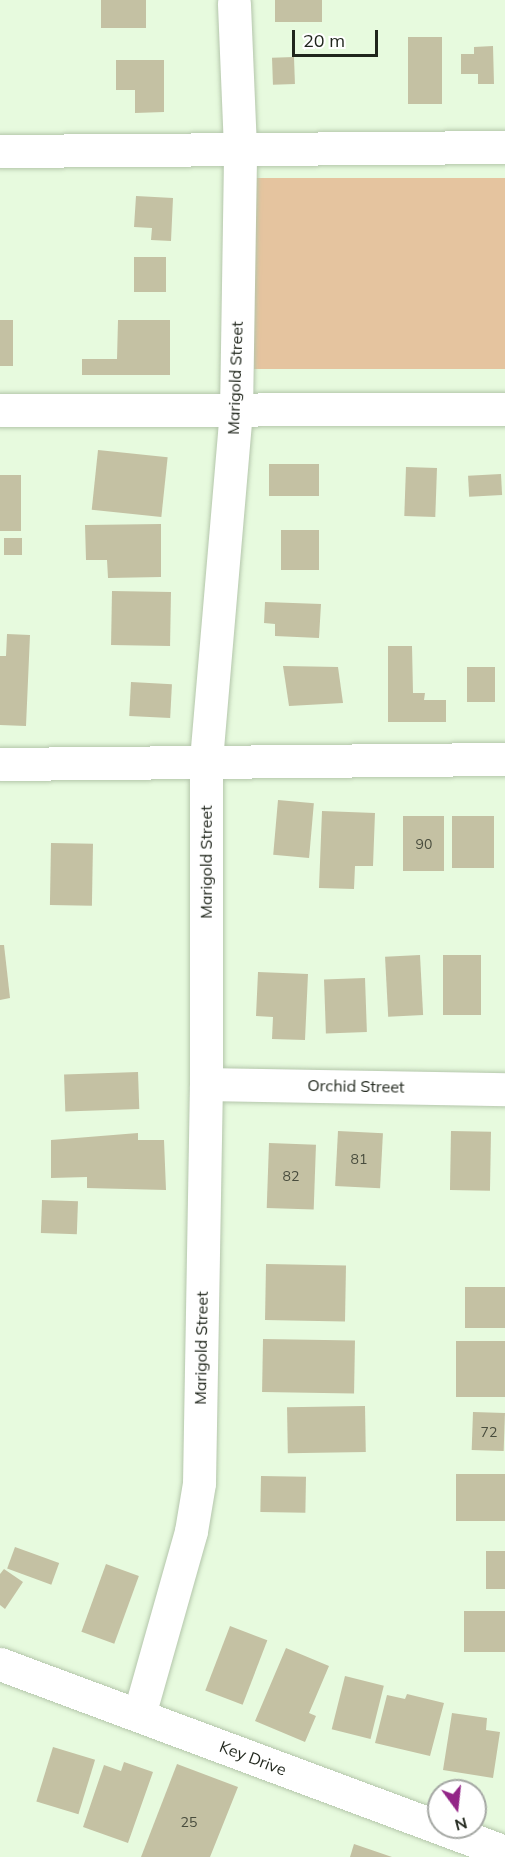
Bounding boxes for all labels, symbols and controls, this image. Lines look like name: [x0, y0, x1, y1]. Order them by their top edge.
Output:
scale bar: [295, 18, 380, 56]
text: 20 m: [303, 29, 345, 52]
street label: Marigold Street: [223, 321, 247, 435]
street label: Marigold Street: [196, 805, 216, 919]
house number: 90: [416, 836, 432, 852]
street label: Orchid Street: [307, 1076, 405, 1096]
house number: 81: [351, 1151, 367, 1167]
house number: 82: [283, 1168, 299, 1184]
street label: Marigold Street: [190, 1291, 212, 1405]
house number: 72: [481, 1424, 497, 1440]
street label: Key Drive: [217, 1737, 289, 1779]
north arrow: [427, 1779, 487, 1839]
text: N: [453, 1813, 470, 1836]
house number: 25: [181, 1814, 197, 1830]

